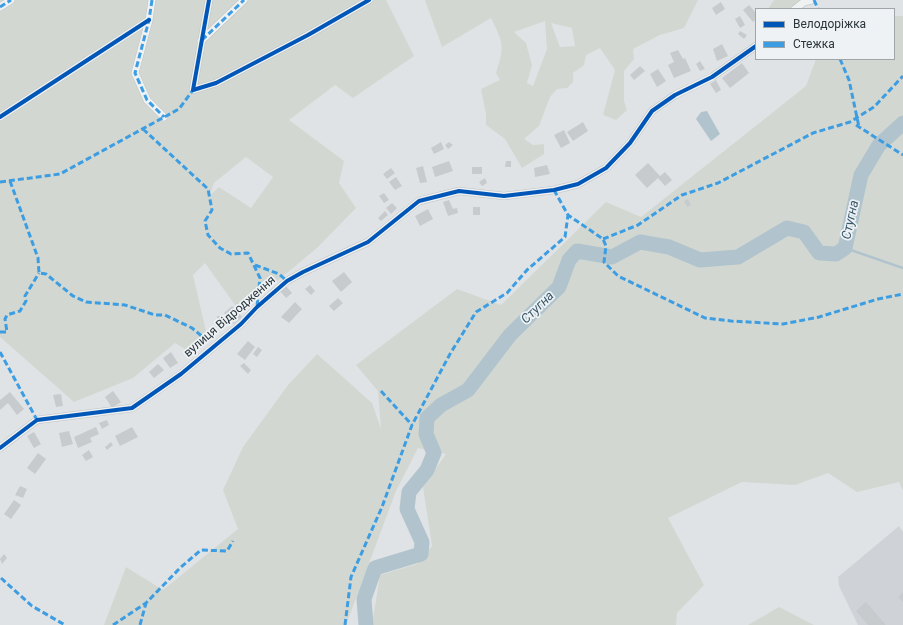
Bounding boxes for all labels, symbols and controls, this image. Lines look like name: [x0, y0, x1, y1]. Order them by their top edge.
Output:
legend: [755, 8, 895, 60]
text: Велодоріжка: [793, 17, 866, 31]
text: Стежка: [793, 37, 835, 51]
water label: Стугна: [839, 199, 863, 241]
street label: вулиця Відродження: [181, 273, 279, 361]
water label: Стугна: [518, 289, 558, 327]

